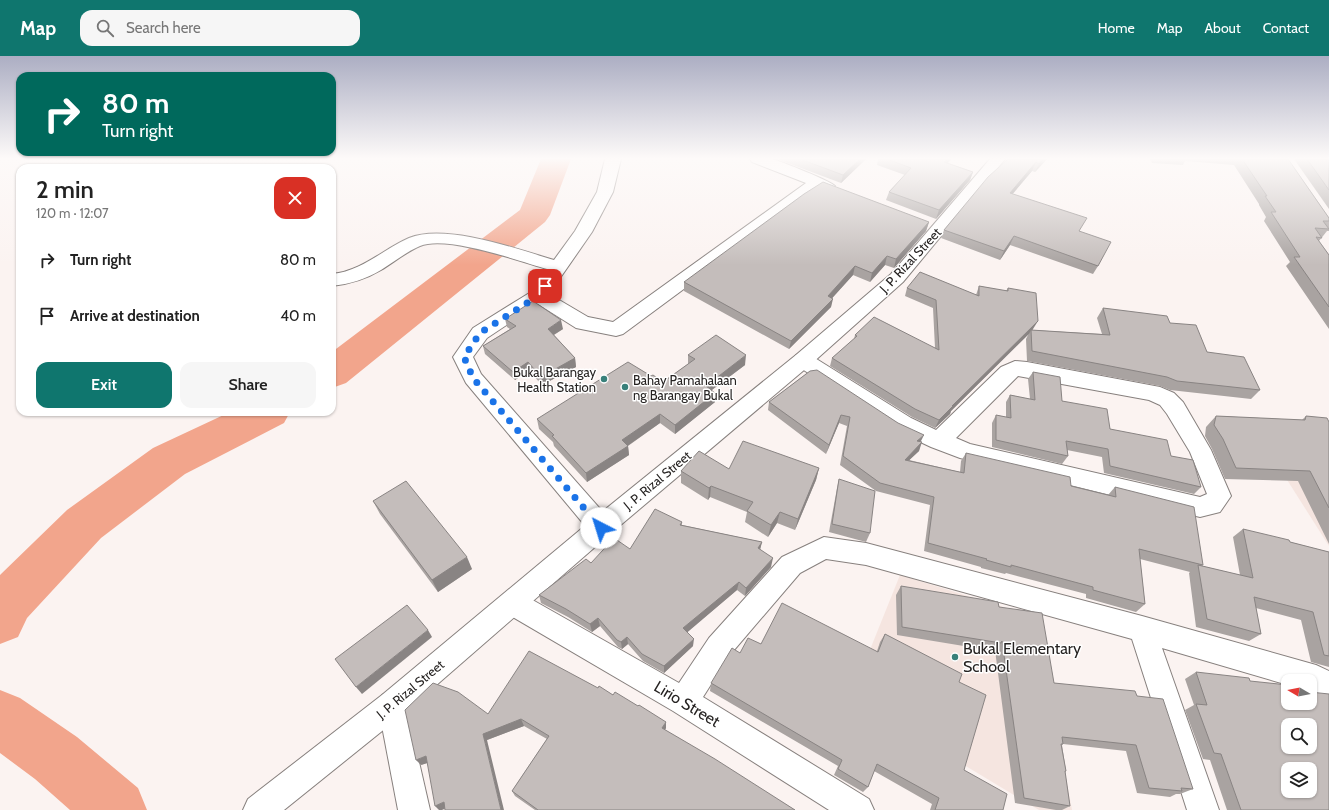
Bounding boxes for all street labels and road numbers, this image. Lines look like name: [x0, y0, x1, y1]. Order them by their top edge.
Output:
street label: J. P. Rizal Street: [875, 224, 945, 297]
street label: J. P. Rizal Street: [619, 447, 694, 514]
street label: J. P. Rizal Street: [372, 656, 447, 723]
street label: Lirio Street: [651, 677, 724, 731]

